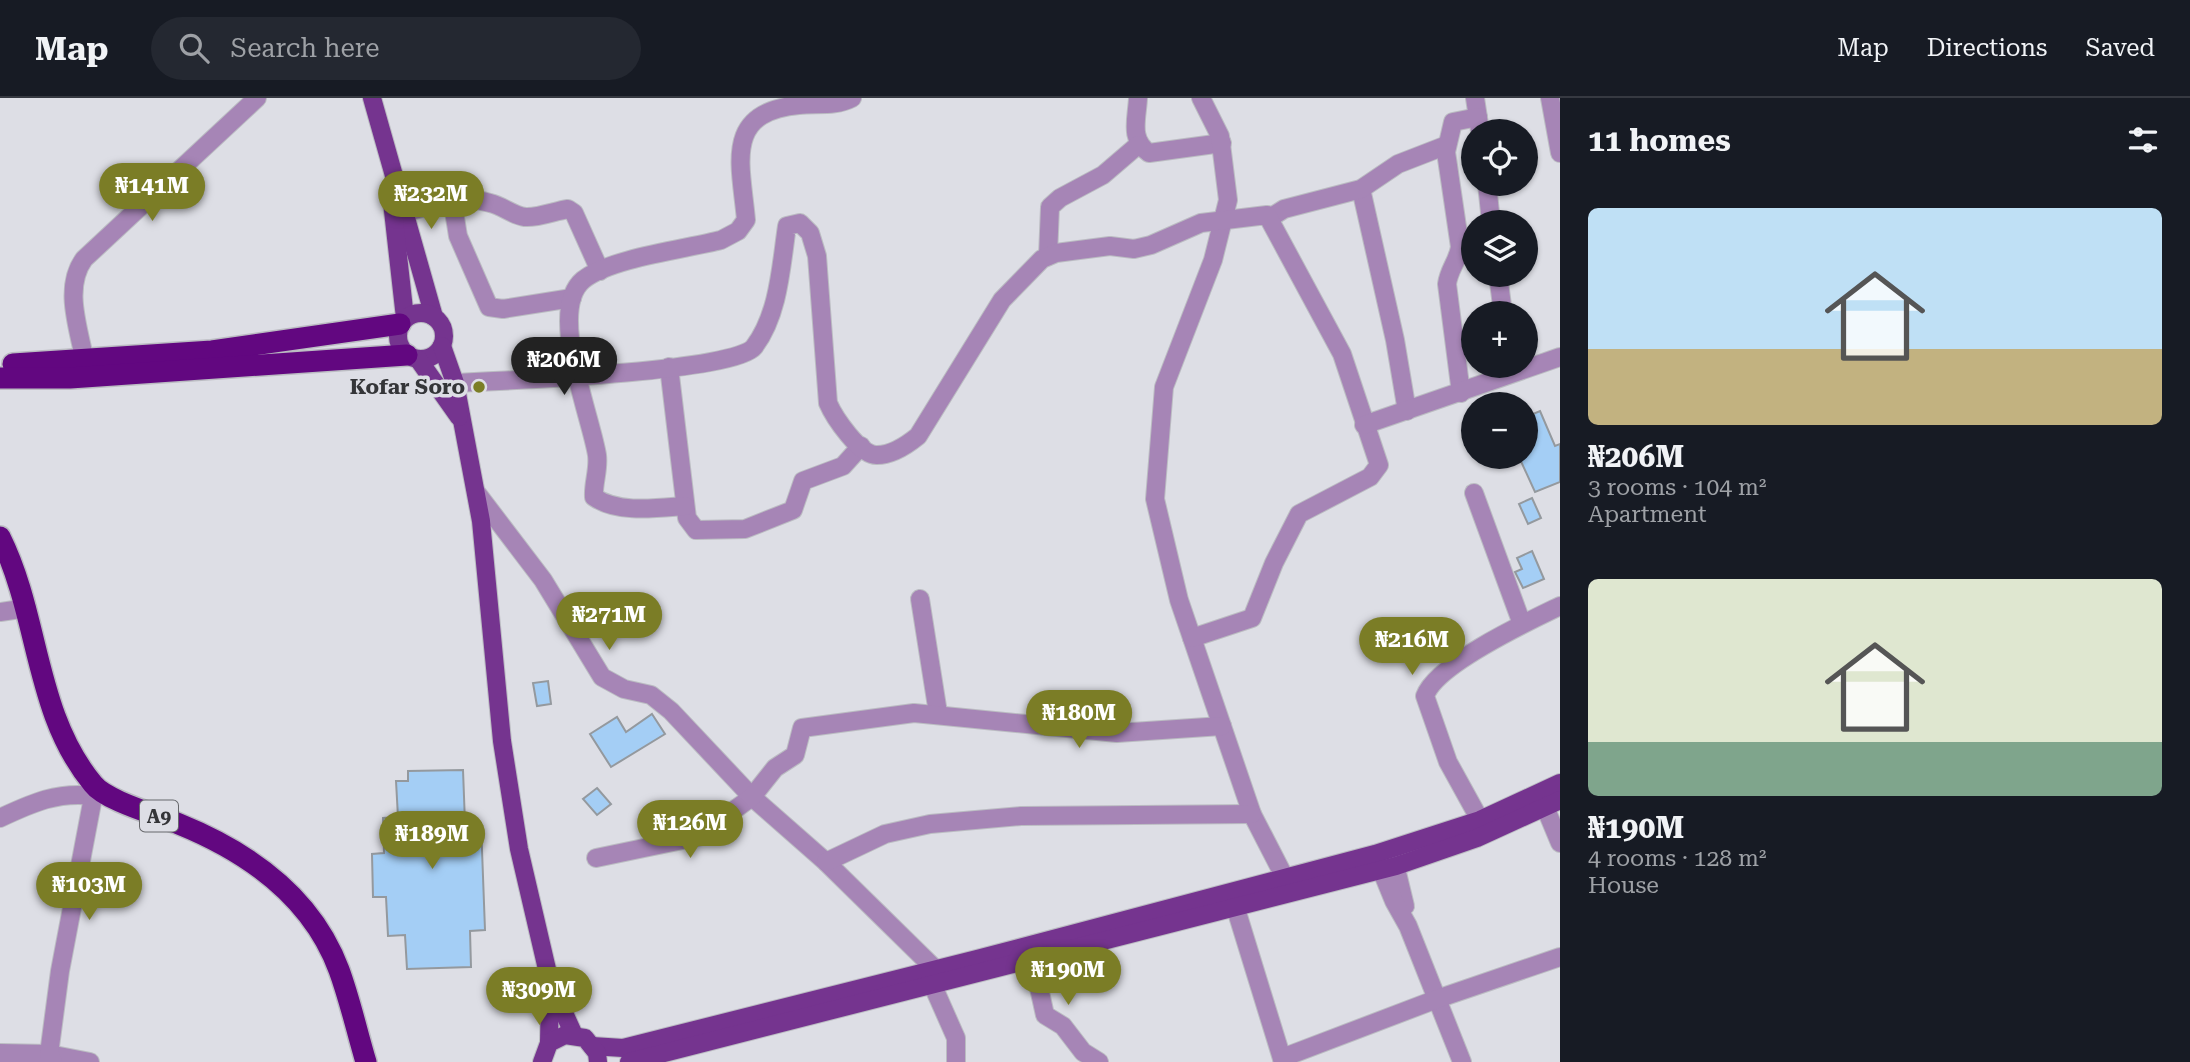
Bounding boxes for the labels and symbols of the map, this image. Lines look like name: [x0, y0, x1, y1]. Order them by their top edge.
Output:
pin: ₦141M: [103, 164, 201, 223]
pin: ₦232M: [382, 172, 480, 231]
pin: ₦206M: [515, 338, 613, 397]
place label: Kofar Soro: [350, 375, 465, 399]
marker: Kofar Soro: [471, 379, 487, 395]
pin: ₦271M: [560, 592, 658, 652]
pin: ₦216M: [1363, 618, 1461, 677]
pin: ₦180M: [1030, 690, 1128, 750]
road number: A9: [140, 800, 178, 832]
pin: ₦126M: [641, 800, 739, 860]
pin: ₦189M: [383, 812, 481, 871]
pin: ₦103M: [40, 862, 138, 922]
pin: ₦190M: [1019, 948, 1117, 1007]
pin: ₦309M: [490, 968, 588, 1027]

